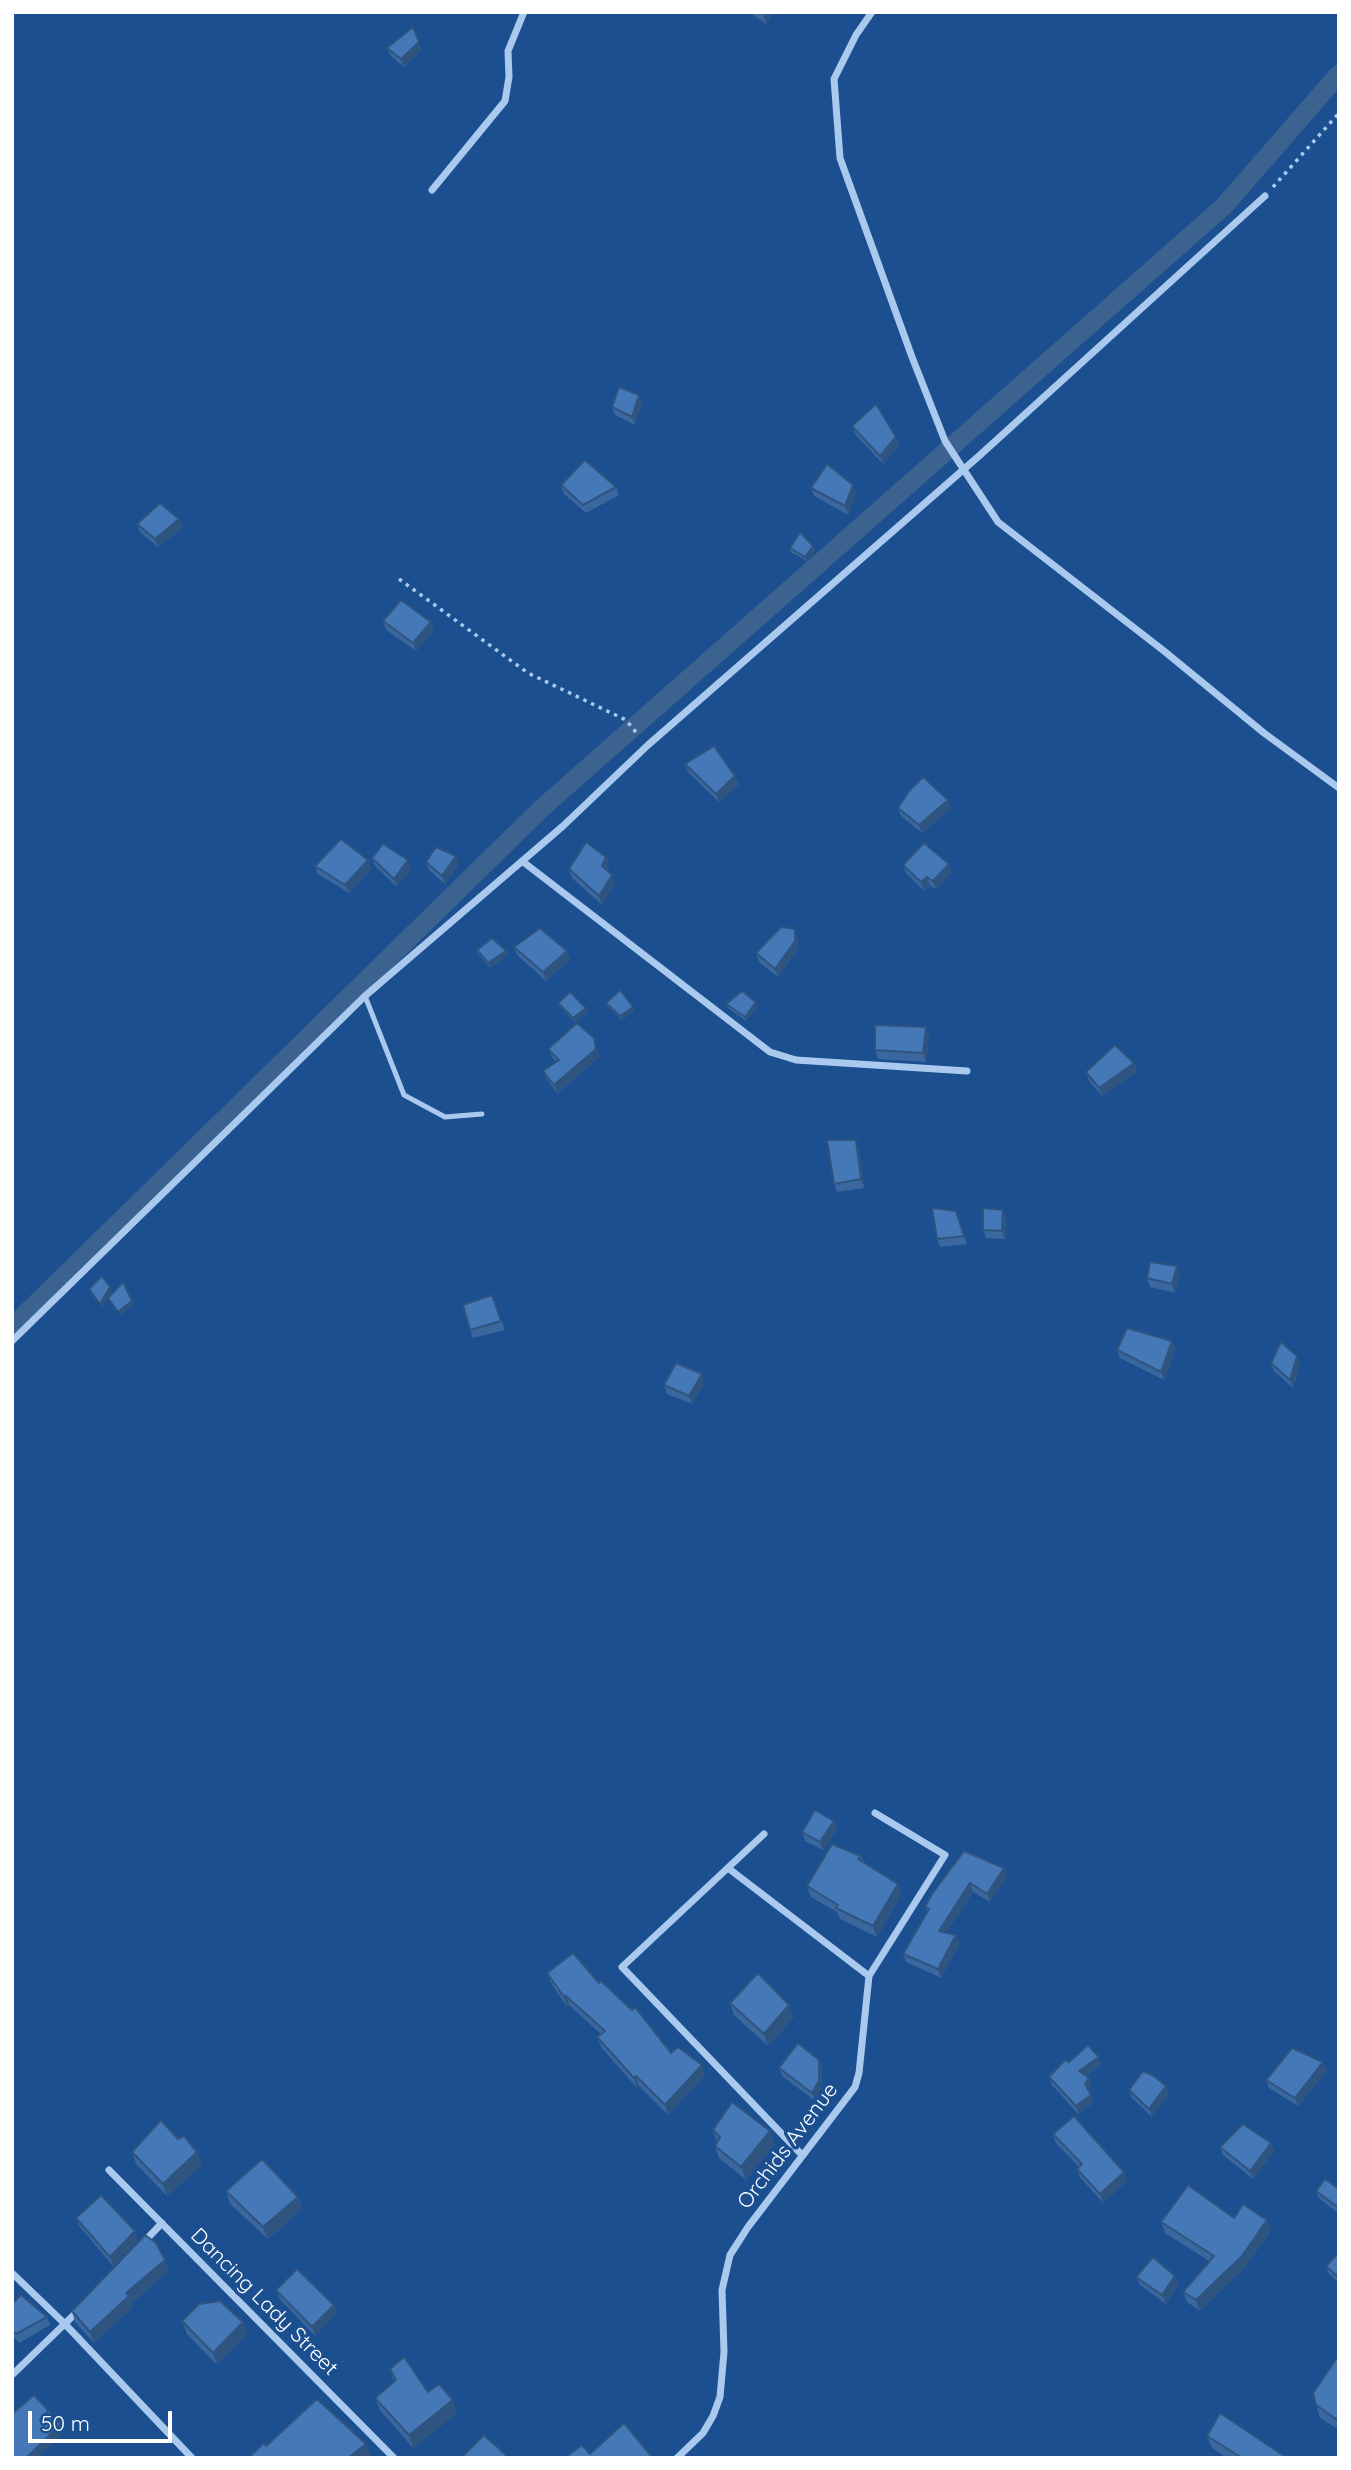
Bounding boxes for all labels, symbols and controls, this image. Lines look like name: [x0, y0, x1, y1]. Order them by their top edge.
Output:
street label: Orchids Avenue: [732, 2078, 844, 2214]
street label: Dancing Lady Street: [185, 2223, 343, 2381]
scale bar: [32, 2396, 175, 2440]
text: 50 m: [41, 2410, 90, 2436]

